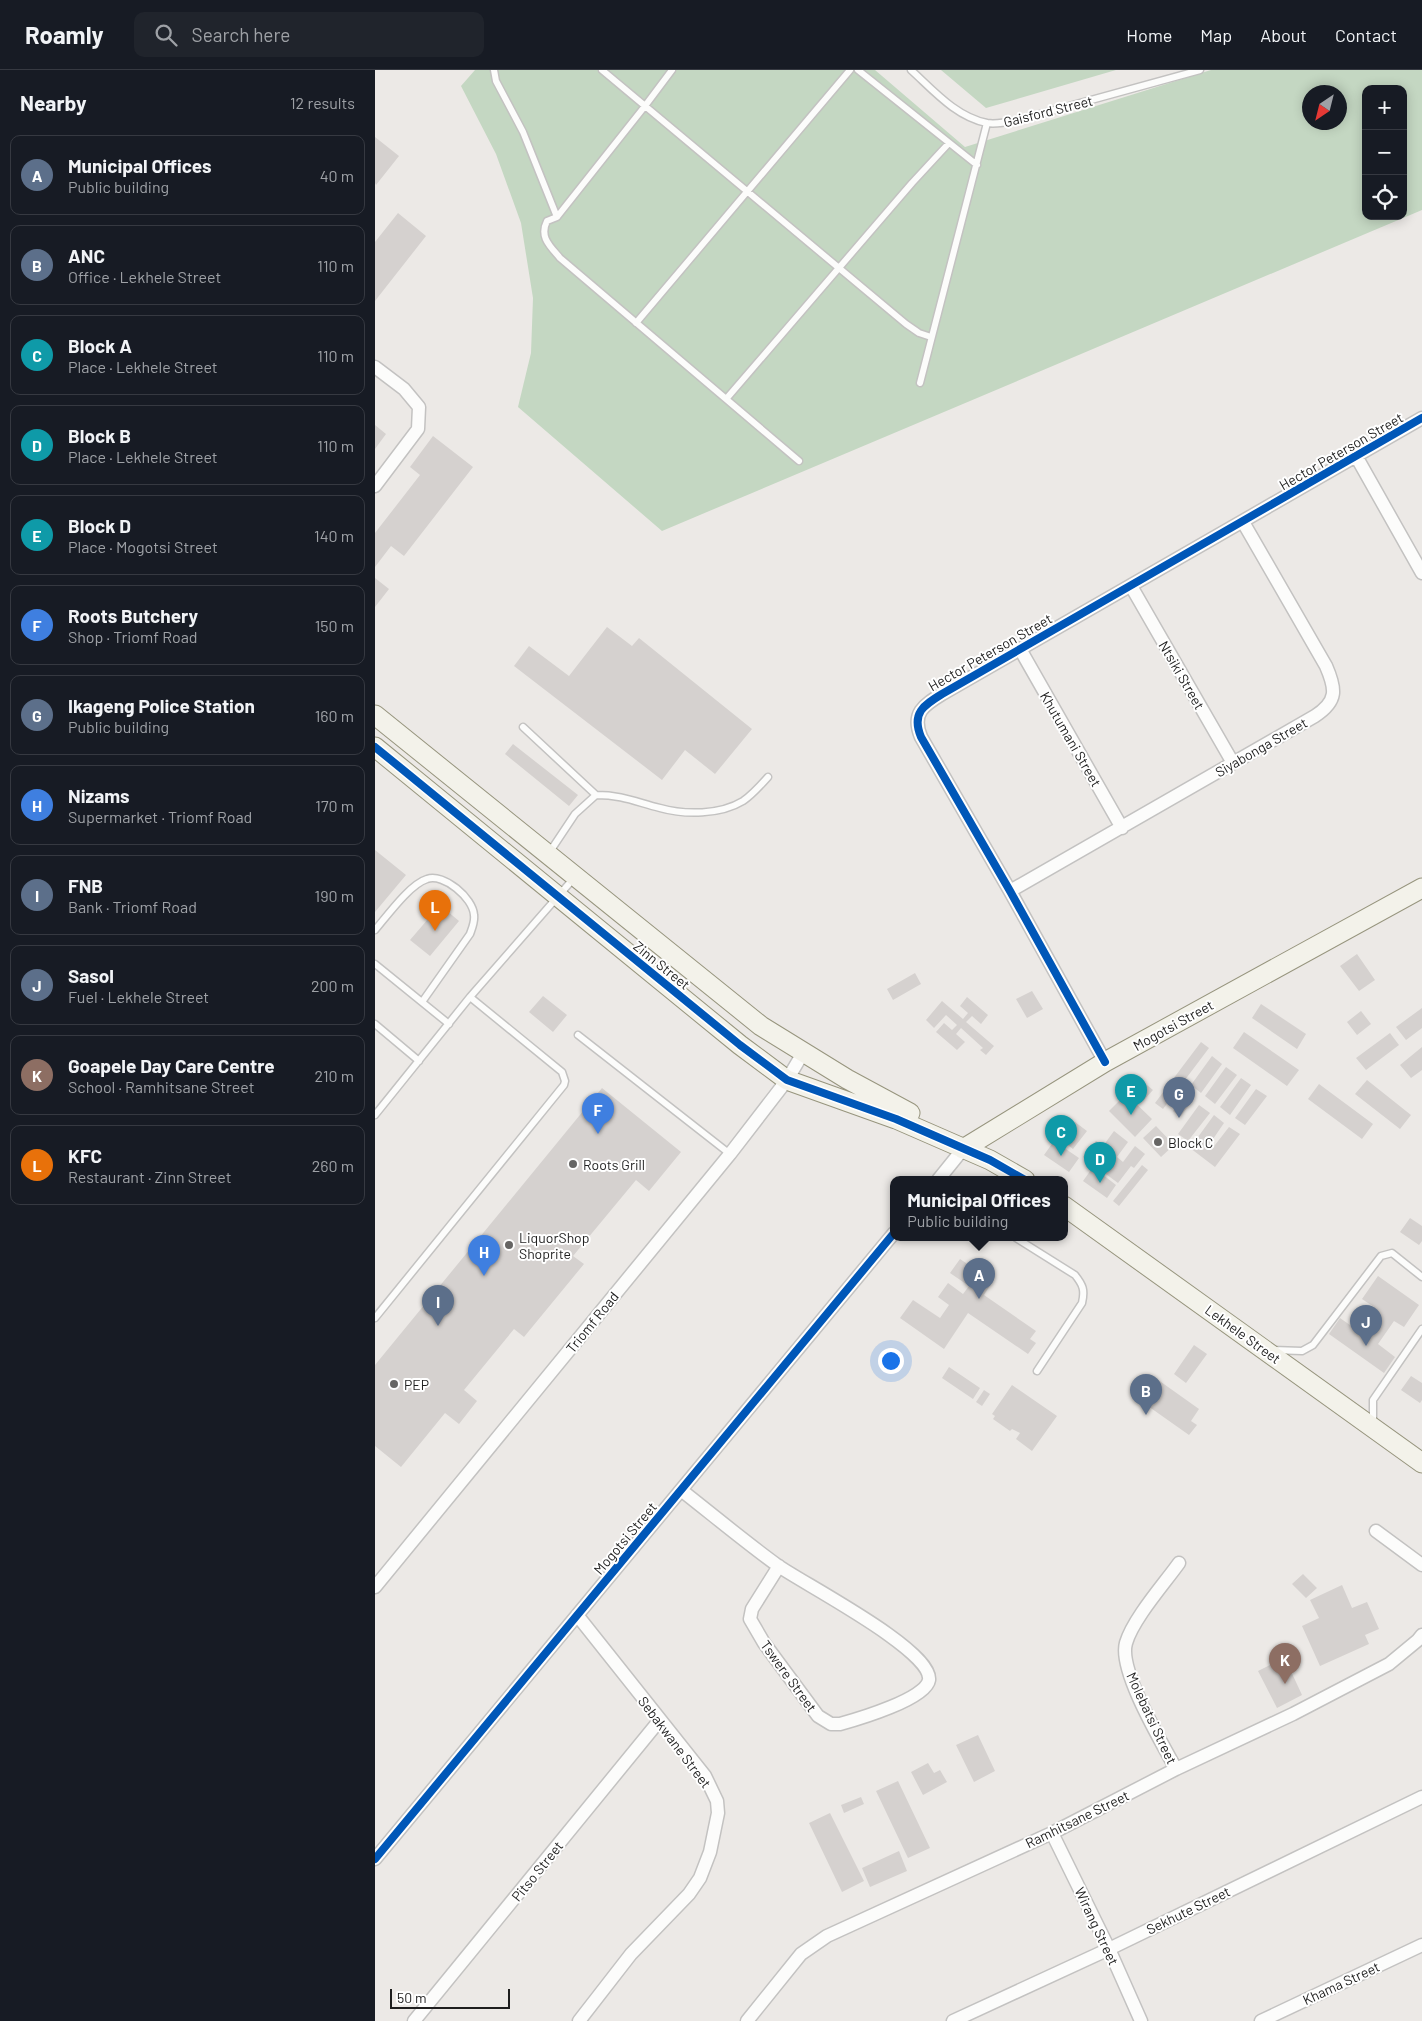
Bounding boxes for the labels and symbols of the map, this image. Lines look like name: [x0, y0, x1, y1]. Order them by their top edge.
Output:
north arrow: [1302, 85, 1347, 130]
street label: Gaisford Street: [1002, 92, 1094, 130]
street label: Hector Peterson Street: [1276, 409, 1406, 493]
street label: Hector Peterson Street: [925, 610, 1055, 694]
street label: Ntsiki Street: [1156, 638, 1208, 712]
street label: Khutumani Street: [1037, 688, 1105, 790]
street label: Siyabonga Street: [1212, 714, 1310, 780]
pin: L: [419, 890, 451, 931]
street label: Zinn Street: [630, 937, 694, 993]
street label: Mogotsi Street: [1130, 996, 1216, 1054]
pin: E: [1115, 1074, 1147, 1115]
pin: G: [1163, 1077, 1195, 1118]
pin: F: [582, 1093, 614, 1134]
pin: C: [1045, 1115, 1077, 1156]
place label: Block C: [1168, 1134, 1213, 1151]
marker: Block C: [1152, 1136, 1164, 1148]
pin: D: [1084, 1142, 1116, 1183]
place label: Roots Grill: [583, 1156, 645, 1173]
marker: Roots Grill: [567, 1158, 579, 1170]
place label: LiquorShop Shoprite: [519, 1229, 589, 1262]
pin: H: [468, 1235, 500, 1276]
marker: LiquorShop Shoprite: [503, 1239, 515, 1251]
pin: A: [963, 1258, 995, 1299]
pin: I: [422, 1285, 454, 1326]
street label: Triomf Road: [562, 1288, 622, 1356]
street label: Lekhele Street: [1202, 1301, 1284, 1367]
pin: J: [1350, 1305, 1382, 1346]
your location: [878, 1348, 904, 1374]
pin: B: [1130, 1374, 1162, 1415]
place label: PEP: [404, 1376, 429, 1393]
marker: PEP: [388, 1378, 400, 1390]
street label: Mogotsi Street: [590, 1498, 660, 1578]
street label: Tswere Street: [757, 1637, 821, 1715]
pin: K: [1269, 1643, 1301, 1684]
street label: Molebatsi Street: [1123, 1669, 1181, 1767]
street label: Sebakwane Street: [635, 1693, 715, 1791]
street label: Ramhitsane Street: [1022, 1787, 1132, 1851]
street label: Pitso Street: [508, 1838, 566, 1904]
street label: Sekhute Street: [1143, 1882, 1233, 1938]
street label: Wirang Street: [1072, 1884, 1122, 1968]
street label: Khama Street: [1300, 1958, 1382, 2008]
scale bar: [390, 1986, 510, 2009]

